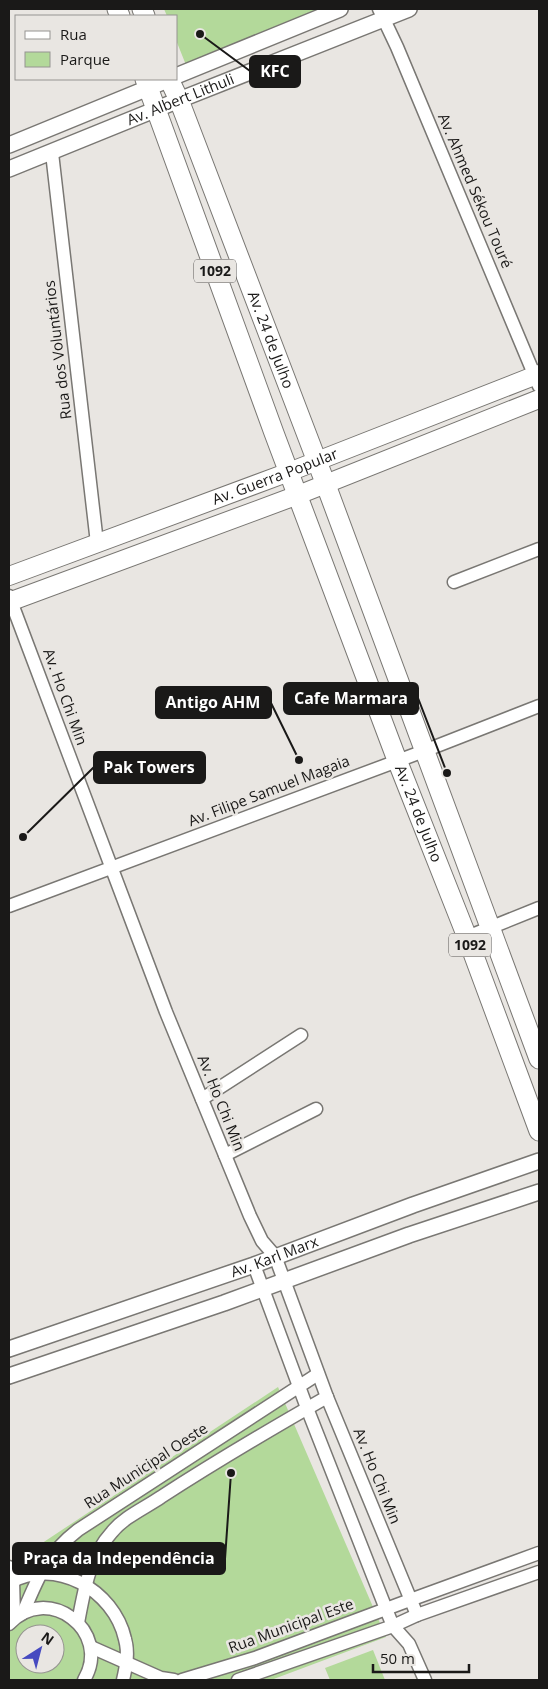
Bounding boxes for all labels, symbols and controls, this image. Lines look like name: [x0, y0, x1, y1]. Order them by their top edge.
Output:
legend: [15, 15, 178, 80]
text: Rua: [60, 24, 87, 44]
text: Parque: [60, 49, 110, 69]
callout: KFC: [250, 56, 300, 87]
text: KFC: [260, 60, 290, 82]
street label: Av. Albert Lithuli: [123, 68, 237, 129]
street label: Av. Ahmed Sékou Touré: [434, 110, 518, 271]
road number: 1092: [194, 260, 236, 282]
street label: Rua dos Voluntários: [39, 279, 75, 421]
street label: Av. 24 de Julho: [244, 288, 299, 391]
street label: Av. Guerra Popular: [209, 443, 340, 509]
street label: Av. Ho Chi Min: [39, 645, 93, 748]
callout: Cafe Marmara: [284, 683, 418, 714]
callout: Antigo AHM: [156, 687, 271, 718]
text: Cafe Marmara: [294, 687, 408, 709]
text: Antigo AHM: [166, 691, 260, 713]
street label: Av. Filipe Samuel Magaia: [185, 750, 352, 830]
callout: Pak Towers: [94, 752, 205, 783]
text: Pak Towers: [103, 756, 195, 778]
street label: Av. 24 de Julho: [391, 762, 447, 865]
road number: 1092: [449, 934, 491, 956]
street label: Av. Ho Chi Min: [194, 1052, 250, 1153]
street label: Av. Karl Marx: [228, 1231, 321, 1281]
street label: Rua Municipal Oeste: [80, 1418, 211, 1513]
street label: Av. Ho Chi Min: [350, 1425, 406, 1526]
callout: Praça da Independência: [13, 1543, 225, 1574]
text: Praça da Independência: [23, 1547, 215, 1569]
street label: Rua Municipal Este: [225, 1593, 356, 1657]
north arrow: [15, 1624, 65, 1674]
text: N: [38, 1627, 58, 1649]
scale bar: [373, 1642, 469, 1674]
text: 50 m: [380, 1648, 415, 1668]

